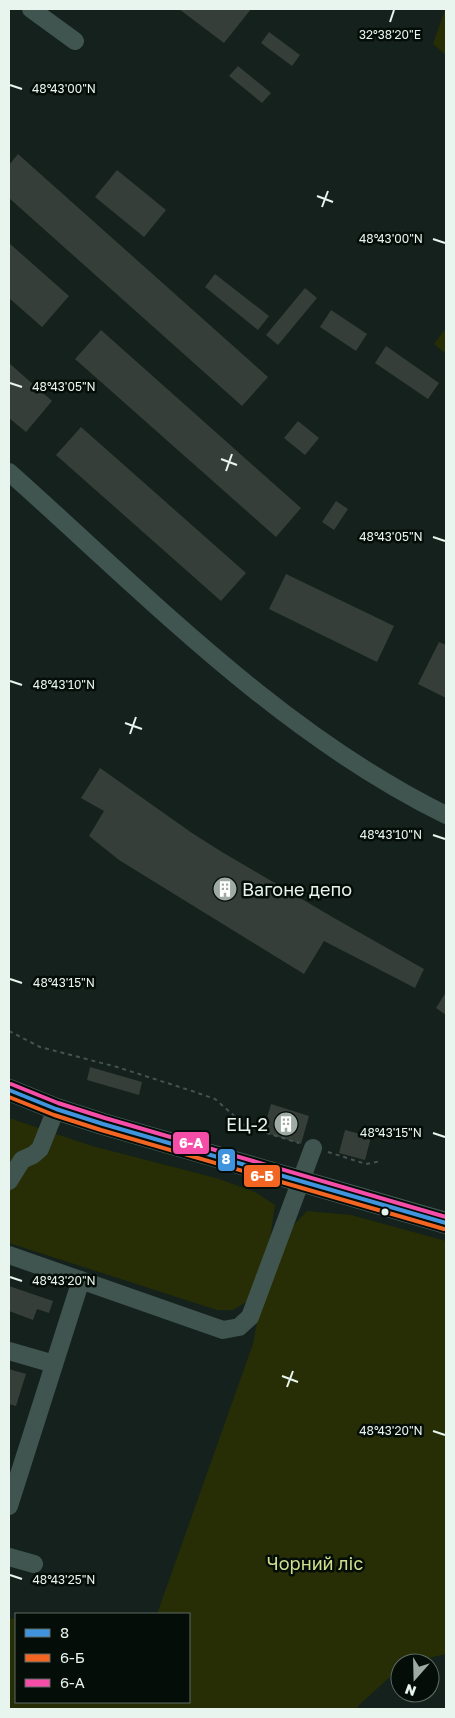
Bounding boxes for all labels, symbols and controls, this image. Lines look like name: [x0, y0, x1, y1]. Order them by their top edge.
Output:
text: 32°38'20"E: [359, 27, 421, 42]
text: 48°43'00"N: [32, 81, 96, 96]
text: 48°43'00"N: [359, 231, 423, 246]
text: 48°43'05"N: [32, 379, 96, 394]
text: 48°43'05"N: [359, 529, 423, 544]
text: 48°43'10"N: [33, 677, 95, 692]
text: 48°43'10"N: [360, 827, 422, 842]
building icon: Вагоне депо: [212, 876, 238, 902]
place label: Вагоне депо: [242, 878, 352, 900]
text: 48°43'15"N: [33, 975, 95, 990]
building icon: ЕЦ-2: [273, 1111, 299, 1137]
place label: ЕЦ-2: [226, 1113, 268, 1135]
text: 48°43'15"N: [360, 1125, 422, 1140]
line badge: 6-А: [172, 1131, 210, 1155]
text: 6-А: [179, 1134, 203, 1151]
line badge: 8: [217, 1148, 236, 1172]
text: 8: [222, 1150, 231, 1167]
line badge: 6-Б: [243, 1164, 281, 1188]
text: 6-Б: [250, 1167, 274, 1184]
unlabelled marker: [380, 1207, 390, 1217]
text: 48°43'20"N: [32, 1273, 96, 1288]
text: 48°43'20"N: [359, 1423, 423, 1438]
park label: Чорний ліс: [267, 1552, 363, 1574]
text: 48°43'25"N: [33, 1572, 95, 1587]
legend: [15, 1613, 190, 1703]
text: 8: [60, 1623, 69, 1641]
text: 6-Б: [60, 1648, 85, 1666]
north arrow: [390, 1653, 440, 1703]
text: 6-А: [60, 1673, 85, 1691]
text: N: [402, 1681, 418, 1700]

